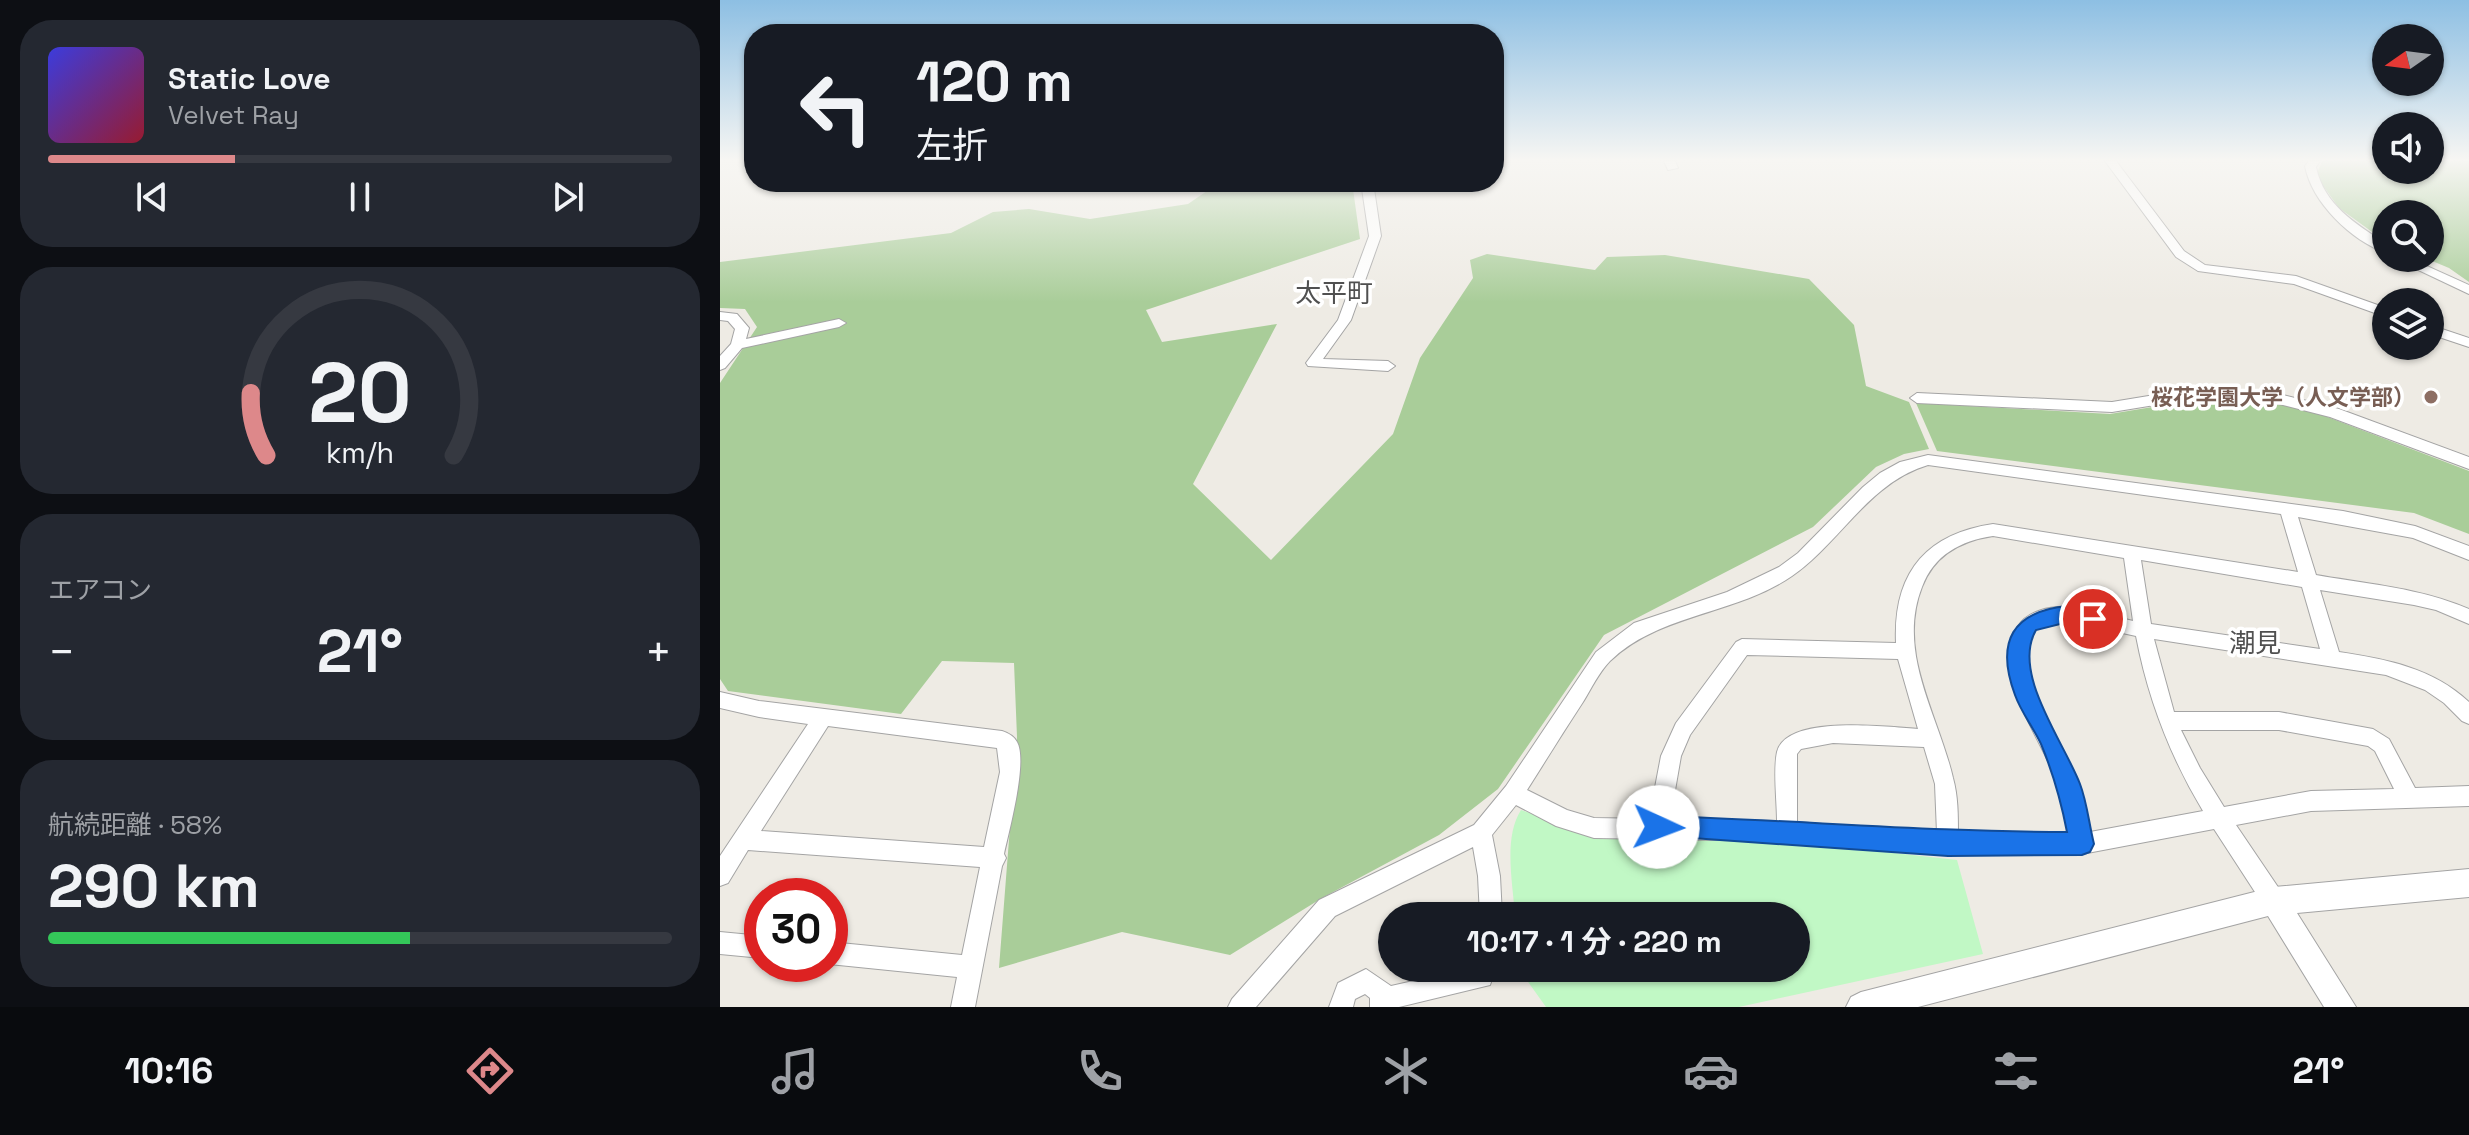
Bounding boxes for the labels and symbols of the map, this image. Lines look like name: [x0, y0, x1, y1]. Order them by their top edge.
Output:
north arrow: [2372, 24, 2444, 96]
district label: 太平町: [1295, 276, 1373, 310]
place label: 桜花学園大学（人文学部）: [2151, 383, 2415, 411]
marker: 桜花学園大学（人文学部）: [2422, 388, 2440, 406]
pin: [2059, 585, 2127, 653]
district label: 潮見: [2229, 626, 2281, 660]
position arrow: [1616, 785, 1700, 869]
speed limit sign: 30: [744, 878, 848, 982]

